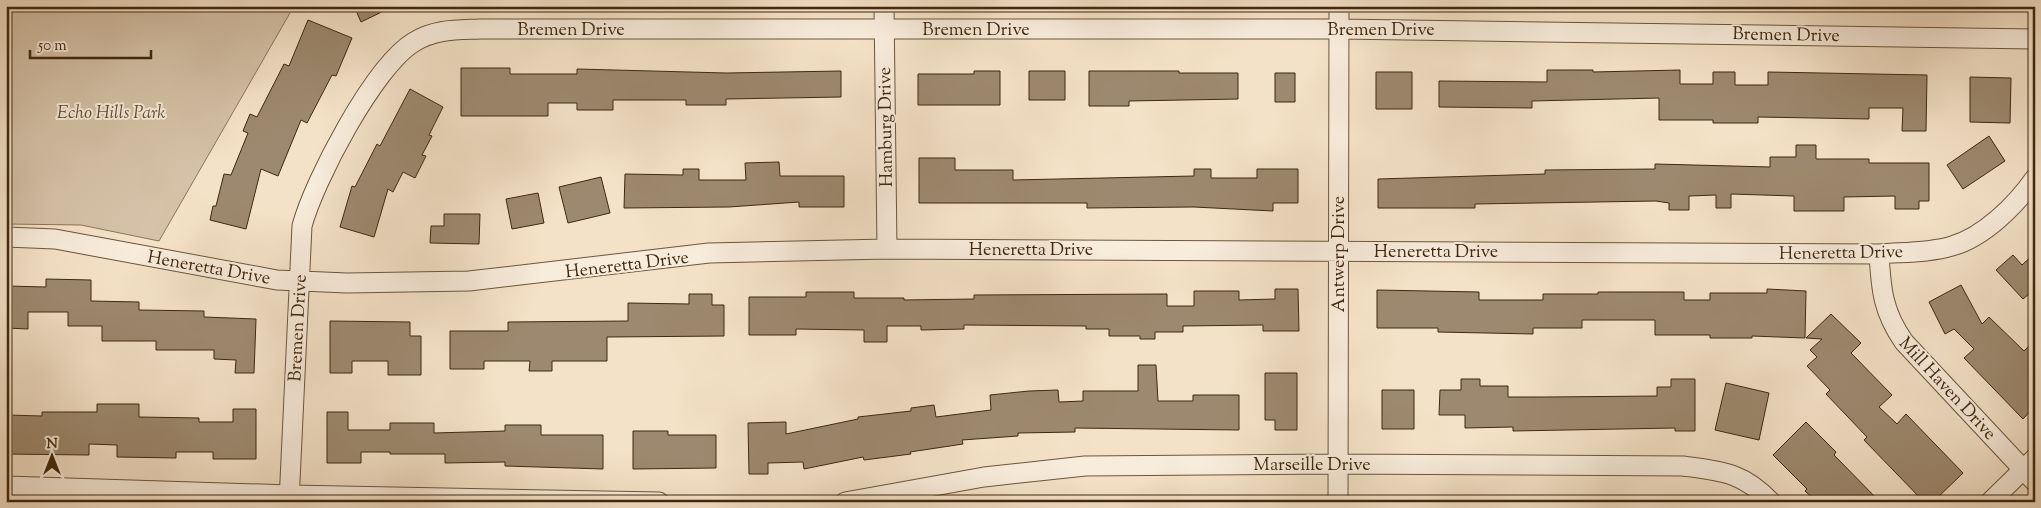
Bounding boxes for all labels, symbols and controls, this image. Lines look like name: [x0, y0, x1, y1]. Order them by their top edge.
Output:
street label: Bremen Drive: [517, 18, 625, 44]
street label: Bremen Drive: [922, 18, 1030, 44]
street label: Bremen Drive: [1327, 18, 1435, 44]
street label: Bremen Drive: [1732, 22, 1840, 50]
scale bar: [30, 28, 151, 60]
text: 50 m: [37, 36, 67, 57]
street label: Hamburg Drive: [873, 67, 901, 187]
park label: Echo Hills Park: [57, 101, 165, 127]
street label: Antwerp Drive: [1327, 196, 1353, 312]
street label: Heneretta Drive: [969, 238, 1093, 264]
street label: Heneretta Drive: [1374, 240, 1498, 266]
street label: Heneretta Drive: [1779, 240, 1903, 268]
street label: Heneretta Drive: [145, 245, 272, 293]
street label: Heneretta Drive: [564, 246, 691, 286]
street label: Bremen Drive: [283, 274, 315, 382]
street label: Mill Haven Drive: [1892, 332, 2001, 447]
north arrow: [28, 430, 78, 480]
text: N: [46, 435, 58, 455]
street label: Marseille Drive: [1253, 453, 1371, 479]

